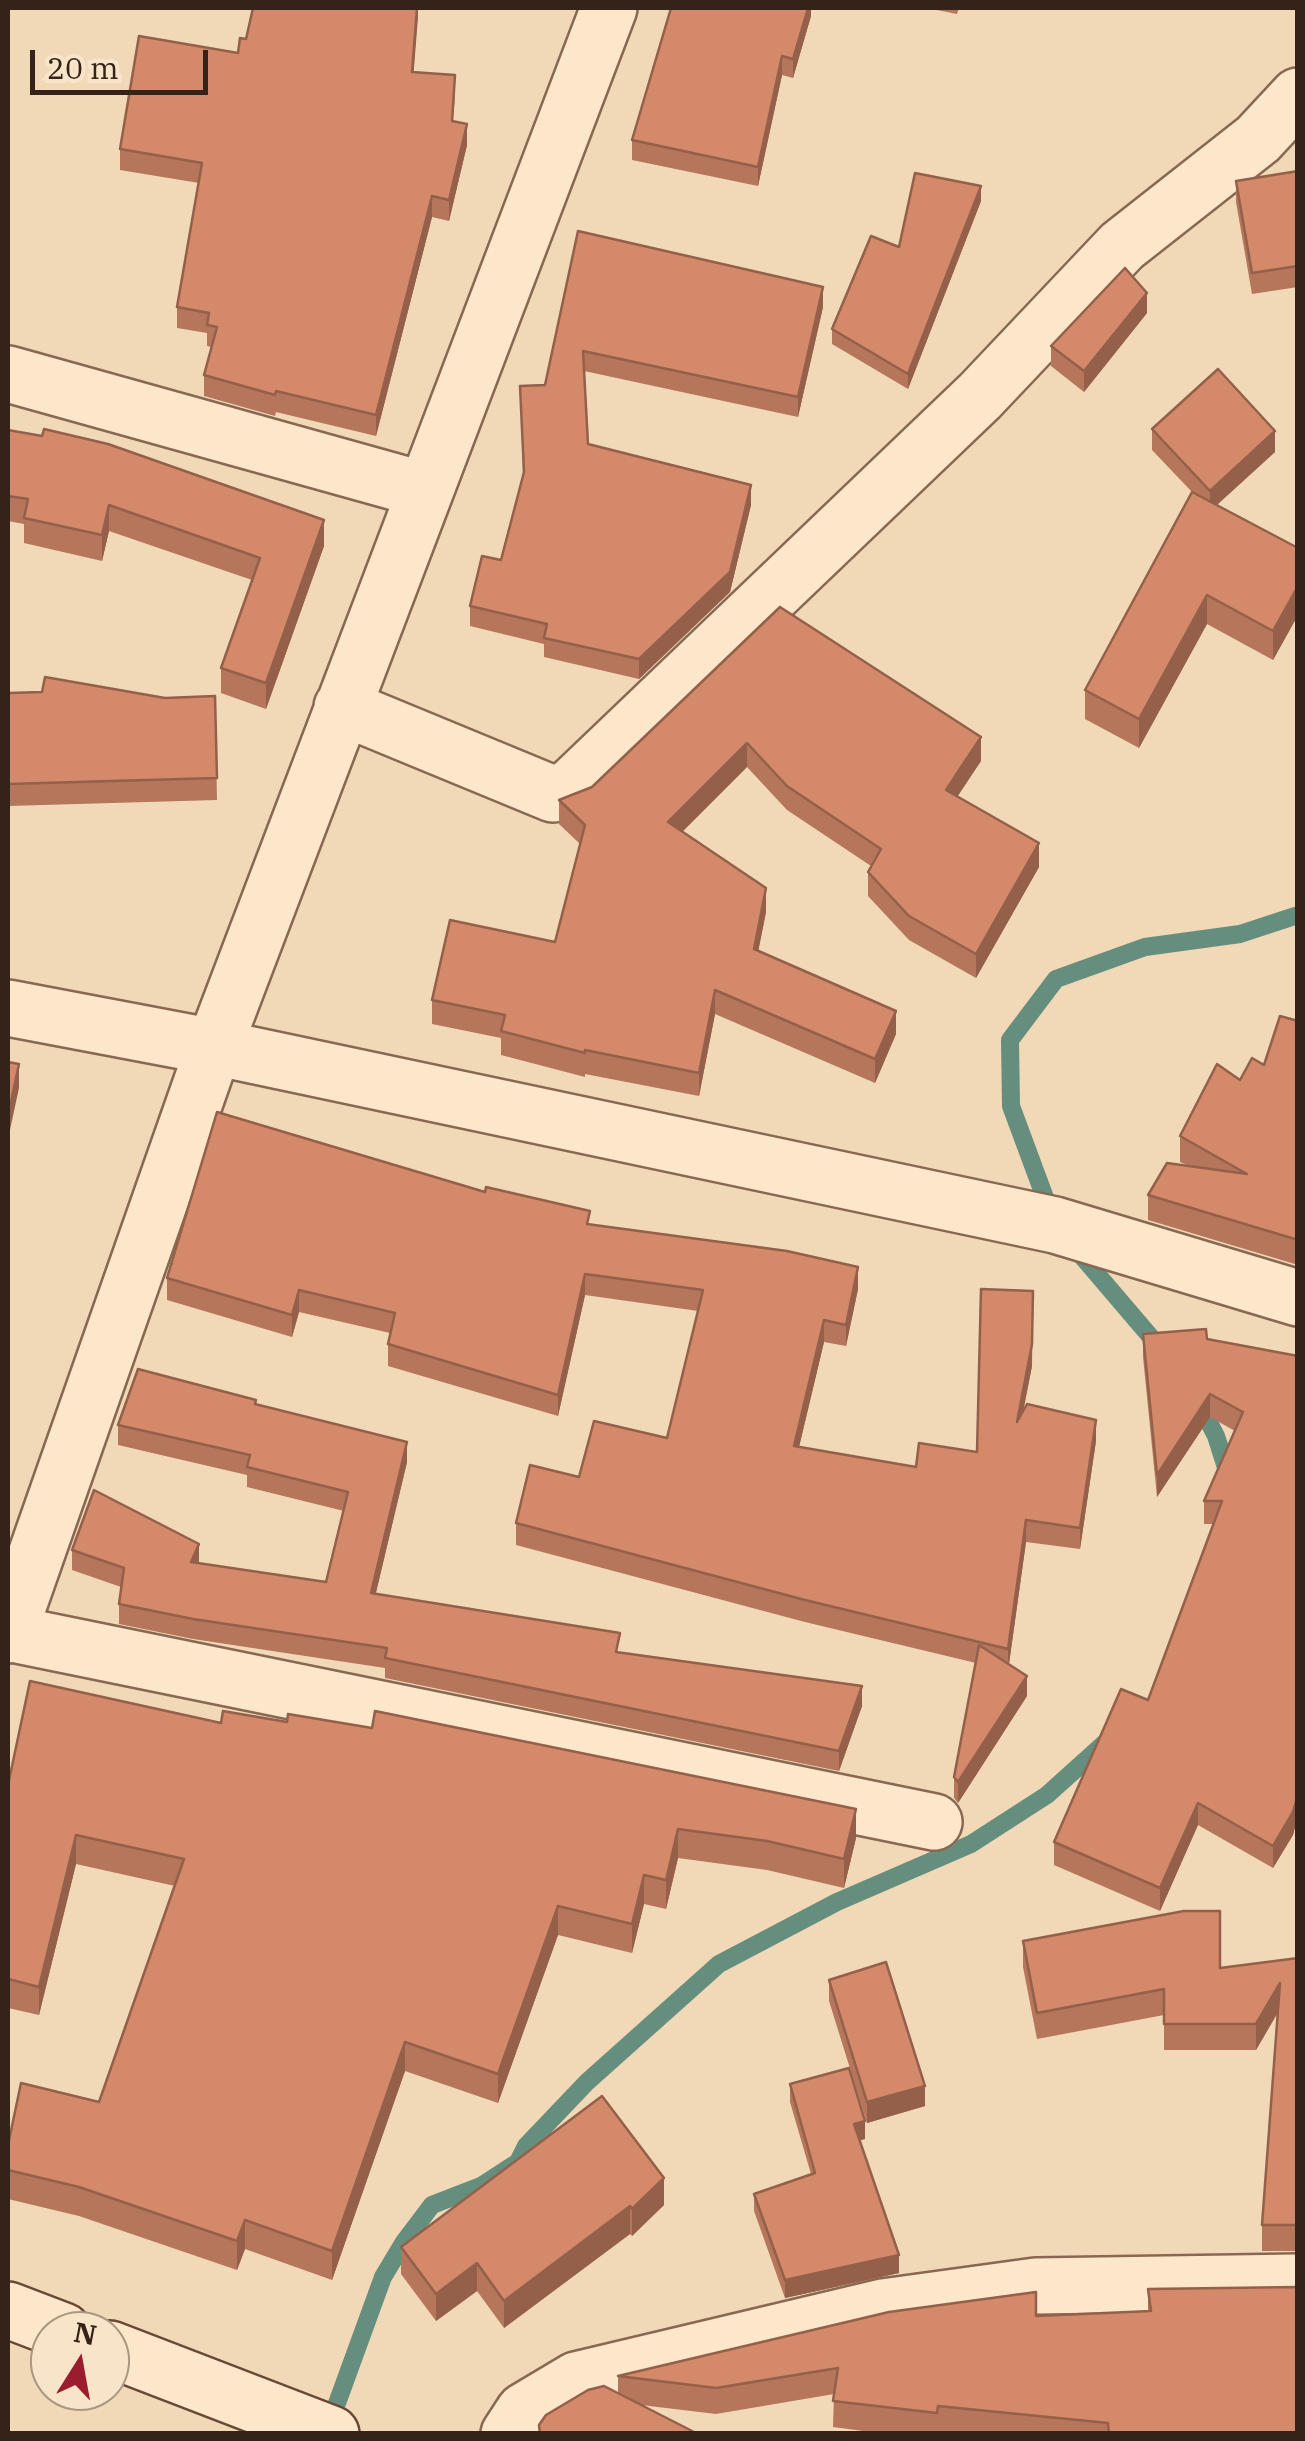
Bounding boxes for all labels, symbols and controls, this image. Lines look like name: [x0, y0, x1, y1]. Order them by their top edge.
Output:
scale bar: [35, 30, 212, 92]
text: 20 m: [47, 48, 119, 87]
north arrow: [30, 2311, 130, 2411]
text: N: [71, 2313, 100, 2353]

